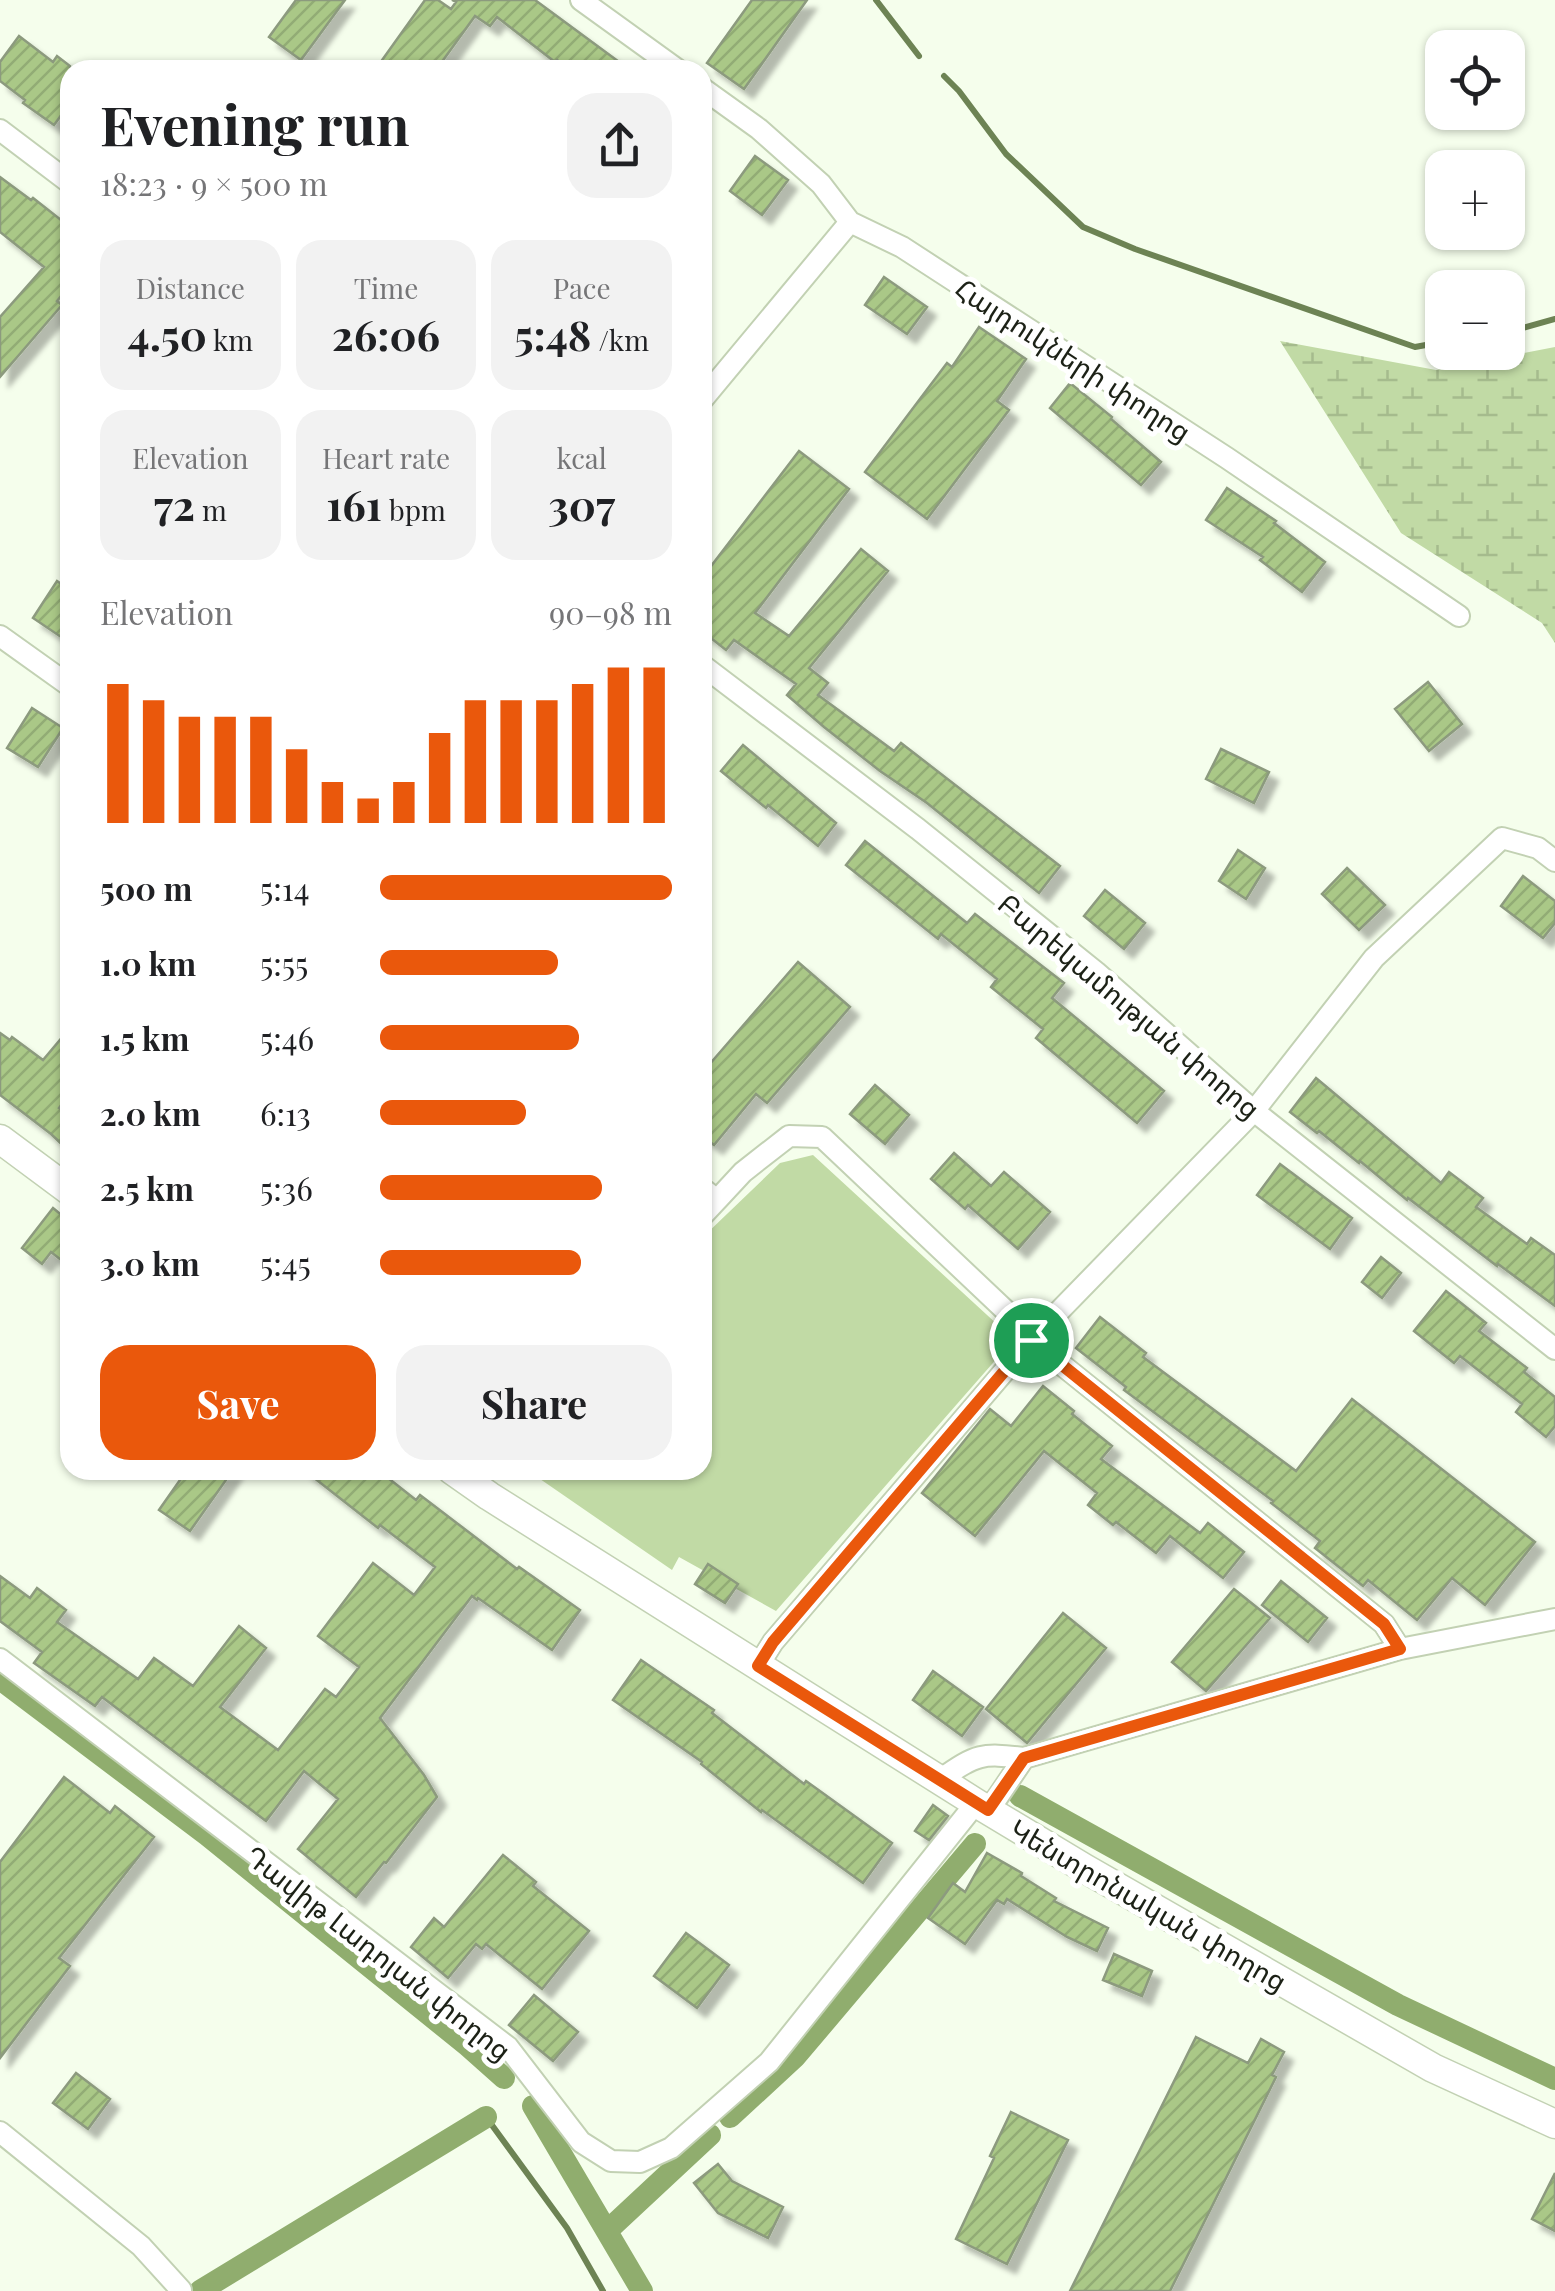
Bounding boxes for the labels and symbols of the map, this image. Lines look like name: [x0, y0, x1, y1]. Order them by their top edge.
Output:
street label: Հայդուկների փողոց: [949, 269, 1199, 449]
street label: Բարեկամության փողոց: [991, 884, 1269, 1126]
pin: [989, 1298, 1074, 1383]
street label: Կենտրոնական փողոց: [1004, 1809, 1294, 1999]
street label: Դավիթ Լադոյան փողոց: [238, 1836, 520, 2068]

